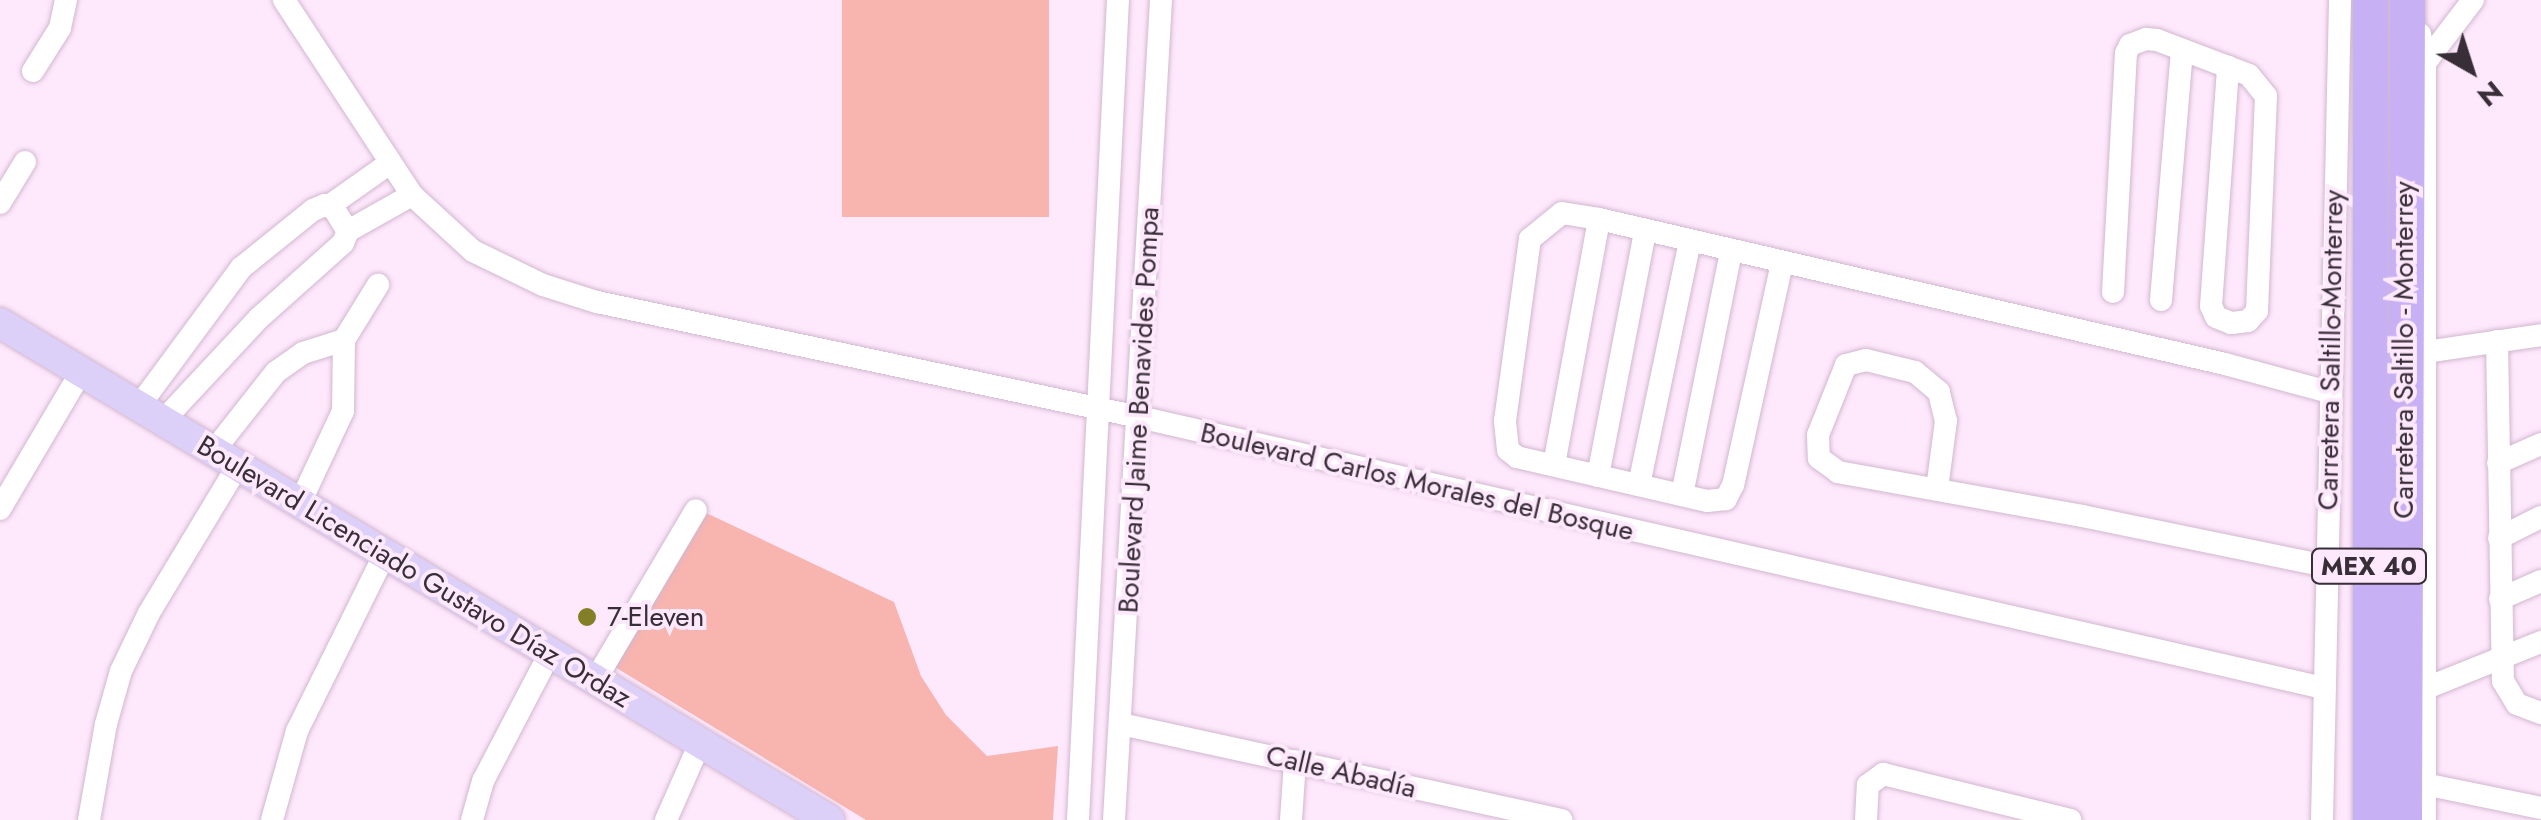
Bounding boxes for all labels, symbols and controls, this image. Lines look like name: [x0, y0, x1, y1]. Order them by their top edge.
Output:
north arrow: [2421, 20, 2521, 120]
text: N: [2469, 71, 2512, 117]
street label: Carretera Saltillo - Monterrey: [2387, 181, 2421, 519]
street label: Carretera Saltillo-Monterrey: [2311, 189, 2351, 511]
street label: Boulevard Jaime Benavides Pompa: [1112, 206, 1166, 614]
street label: Boulevard Carlos Morales del Bosque: [1197, 416, 1637, 548]
street label: Boulevard Licenciado Gustavo Díaz Ordaz: [191, 429, 637, 715]
road number: MEX 40: [2309, 546, 2429, 586]
place label: 7-Eleven: [607, 600, 704, 634]
marker: 7-Eleven: [576, 606, 598, 628]
street label: Calle Abadía: [1263, 738, 1419, 806]

